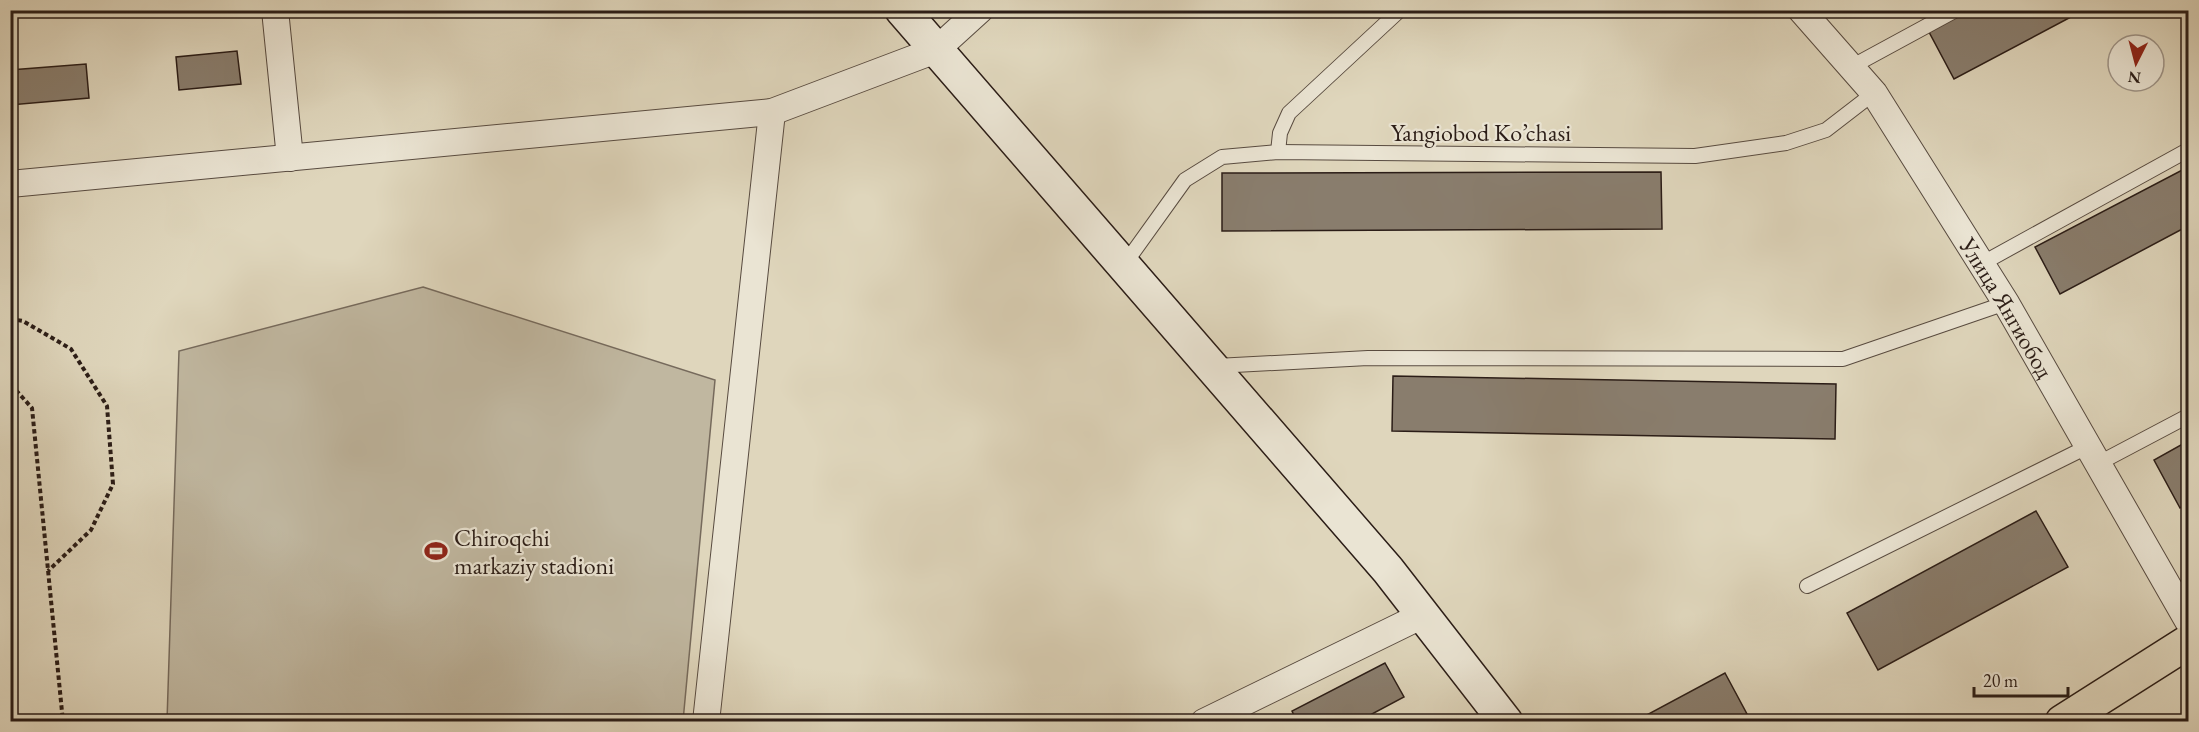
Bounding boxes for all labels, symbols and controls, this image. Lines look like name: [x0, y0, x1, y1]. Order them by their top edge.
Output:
north arrow: [2106, 33, 2166, 93]
text: N: [2127, 66, 2142, 89]
street label: Yangiobod Ko’chasi: [1391, 117, 1571, 148]
street label: Улица Янгиобод: [1952, 230, 2061, 384]
place label: Chiroqchi markaziy stadioni: [454, 522, 614, 581]
sports icon: Chiroqchi markaziy stadioni: [423, 538, 449, 564]
scale bar: [1974, 660, 2068, 698]
text: 20 m: [1983, 669, 2018, 692]

